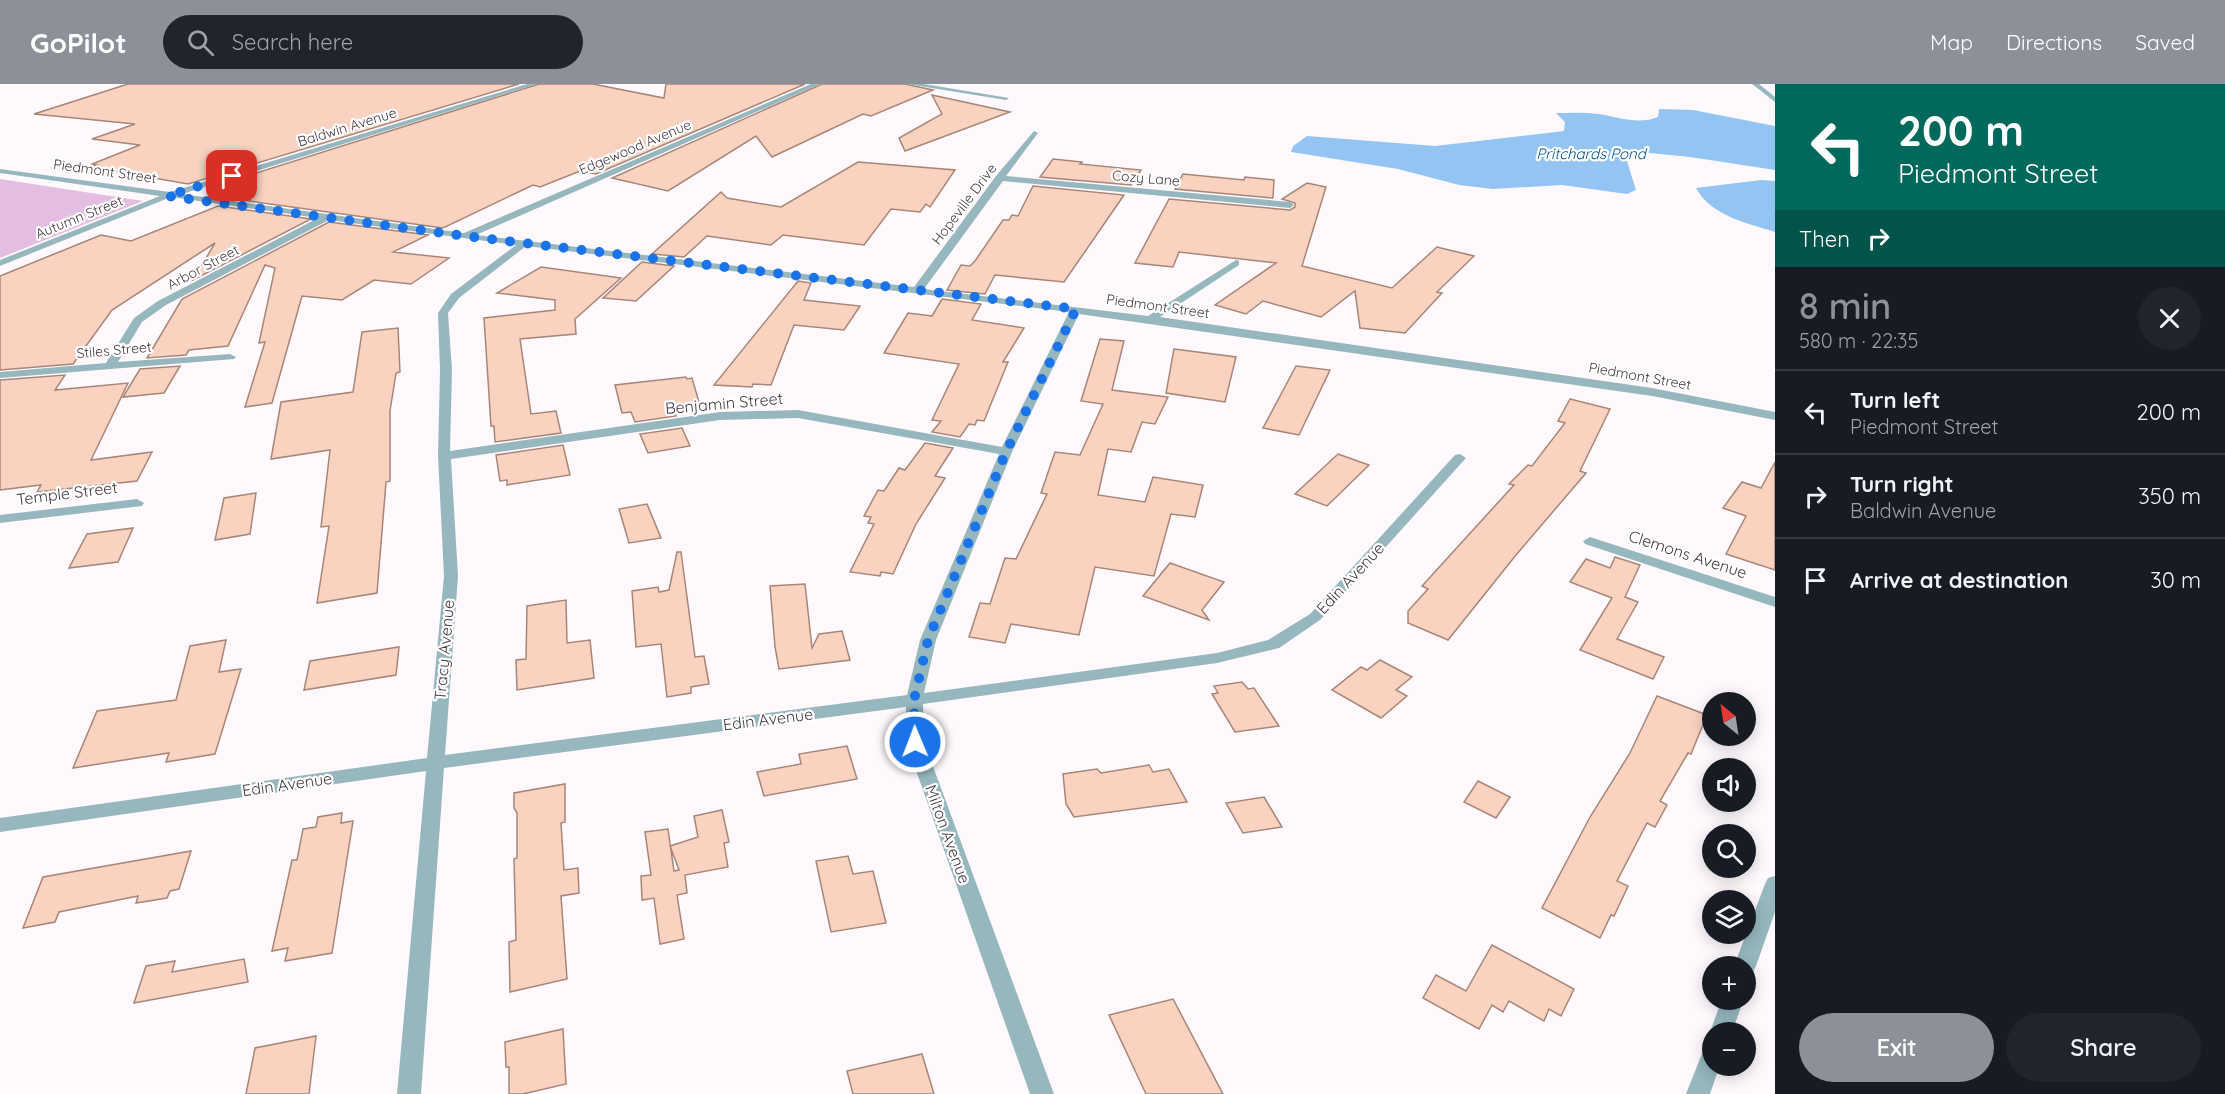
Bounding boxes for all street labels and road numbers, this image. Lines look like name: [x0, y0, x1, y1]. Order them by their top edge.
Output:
street label: Baldwin Avenue: [295, 103, 399, 151]
street label: Edgewood Avenue: [576, 115, 694, 179]
street label: Piedmont Street: [52, 155, 158, 187]
street label: Hopeville Drive: [928, 160, 1000, 248]
street label: Cozy Lane: [1111, 166, 1181, 190]
street label: Autumn Street: [33, 191, 126, 243]
street label: Arbor Street: [164, 240, 242, 293]
street label: Piedmont Street: [1105, 290, 1211, 322]
street label: Stiles Street: [76, 338, 153, 362]
street label: Piedmont Street: [1587, 358, 1693, 394]
street label: Benjamin Street: [664, 388, 784, 418]
street label: Temple Street: [15, 477, 119, 509]
street label: Clemons Avenue: [1626, 525, 1750, 583]
street label: Edin Avenue: [1312, 538, 1388, 618]
street label: Tracy Avenue: [430, 599, 458, 701]
street label: Edin Avenue: [722, 704, 814, 734]
street label: Edin Avenue: [241, 768, 333, 800]
street label: Milton Avenue: [921, 782, 975, 886]

